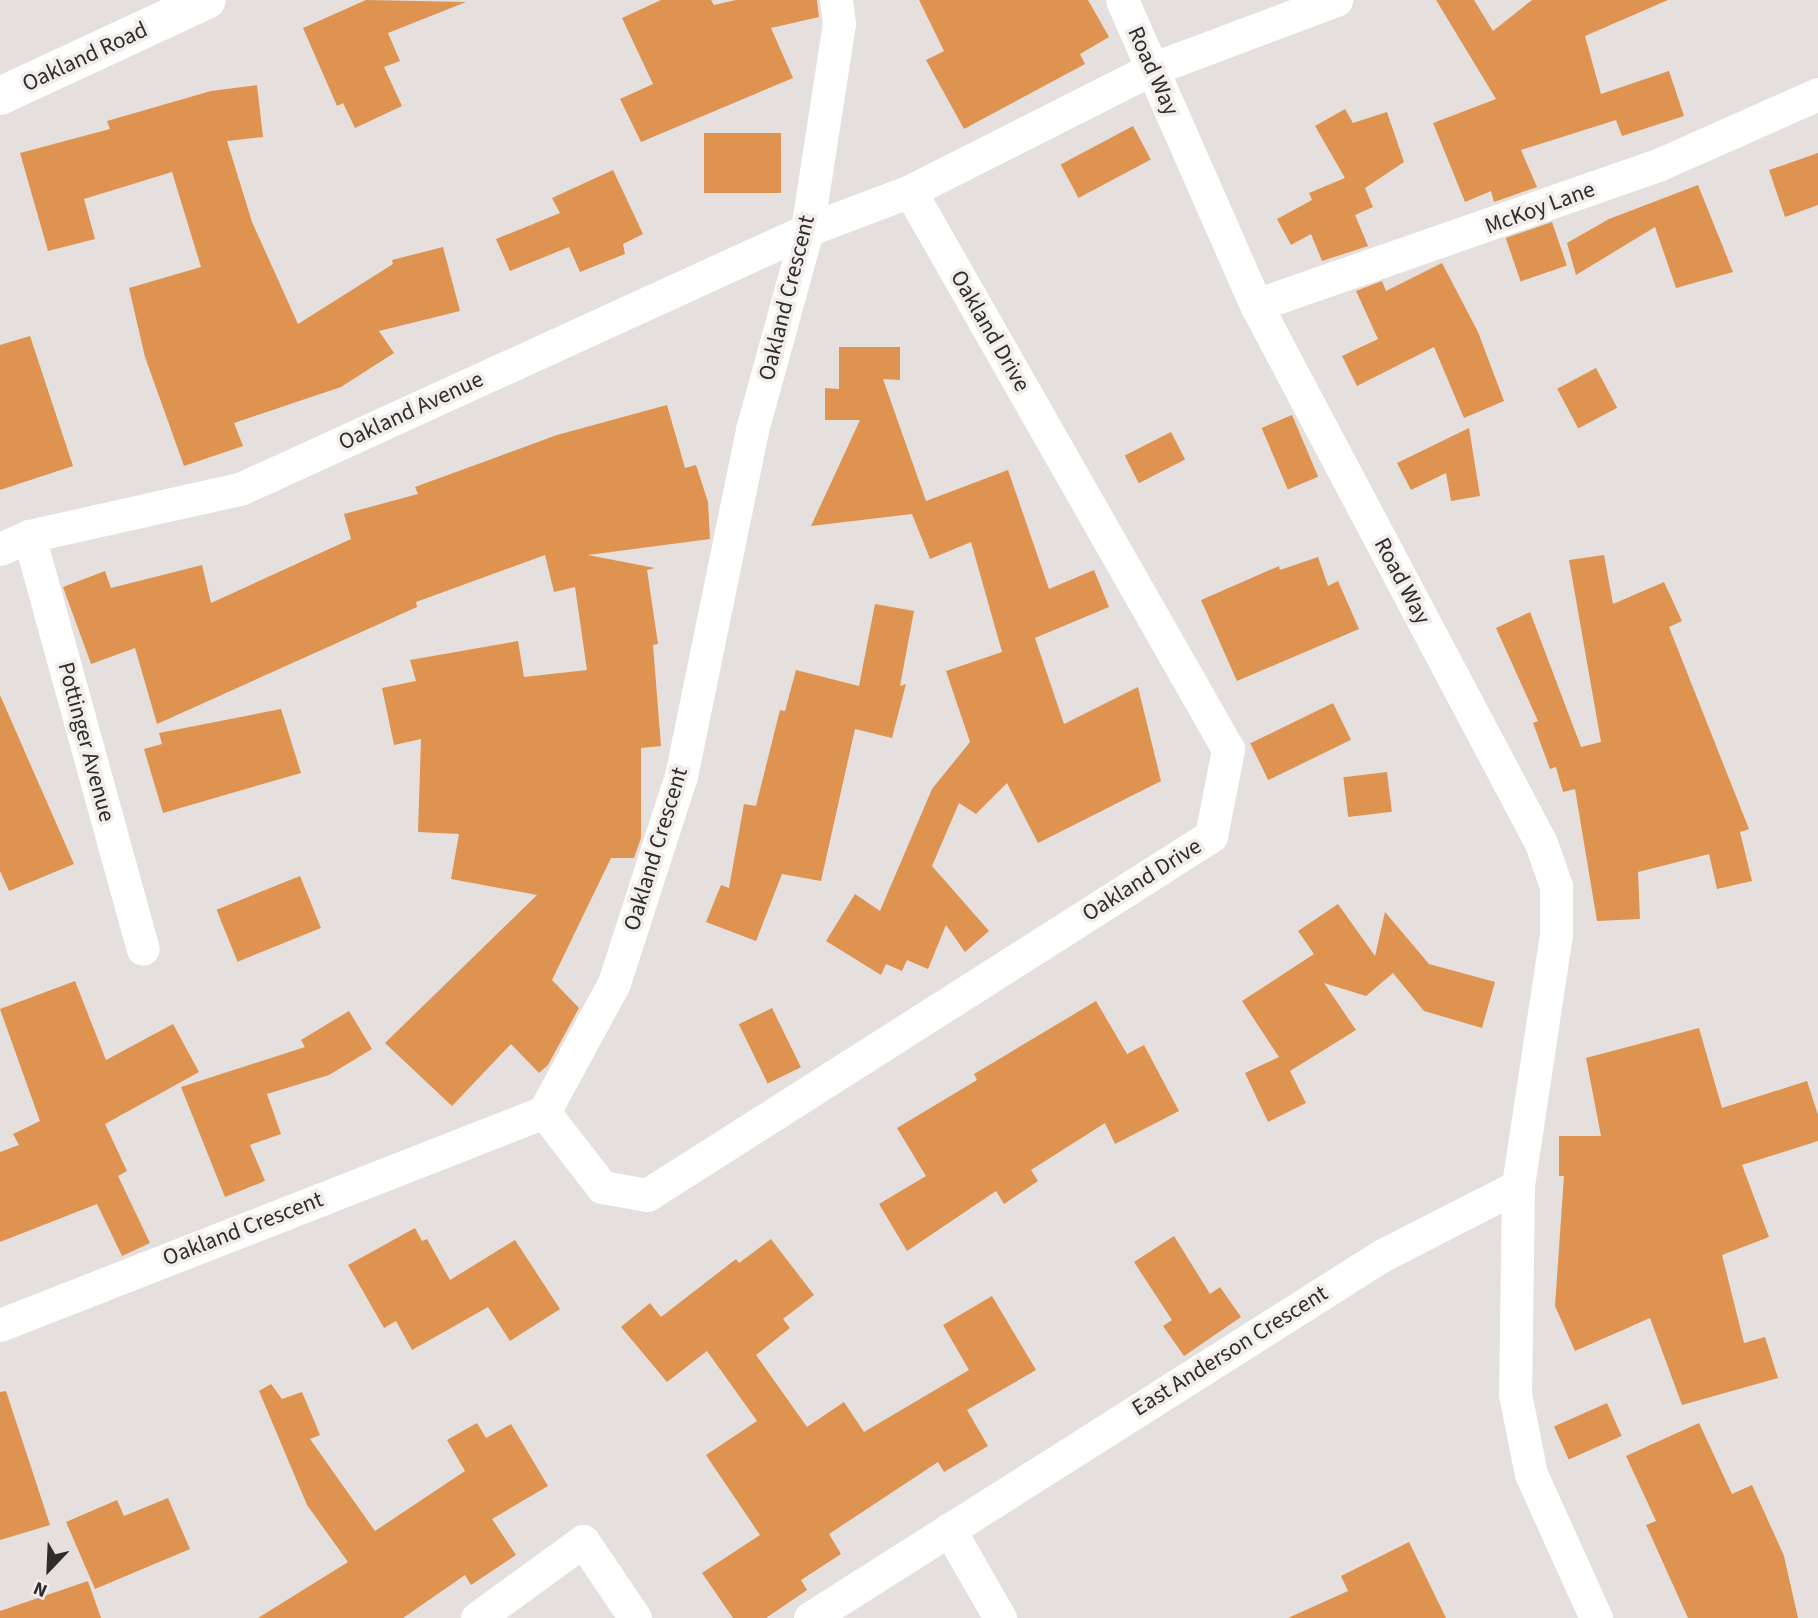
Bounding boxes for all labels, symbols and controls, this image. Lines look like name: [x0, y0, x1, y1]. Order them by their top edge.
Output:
street label: Oakland Road: [18, 16, 152, 98]
street label: Road Way: [1121, 22, 1185, 120]
street label: McKoy Lane: [1481, 175, 1599, 241]
street label: Oakland Crescent: [753, 213, 821, 383]
street label: Oakland Drive: [944, 265, 1036, 397]
street label: Oakland Avenue: [334, 365, 488, 457]
street label: Road Way: [1368, 533, 1436, 629]
street label: Pottinger Avenue: [51, 659, 121, 825]
street label: Oakland Crescent: [618, 764, 694, 934]
street label: Oakland Drive: [1077, 832, 1207, 928]
street label: Oakland Crescent: [159, 1186, 327, 1272]
street label: East Anderson Crescent: [1127, 1280, 1333, 1422]
north arrow: [14, 1534, 84, 1604]
text: N: [30, 1574, 52, 1604]

